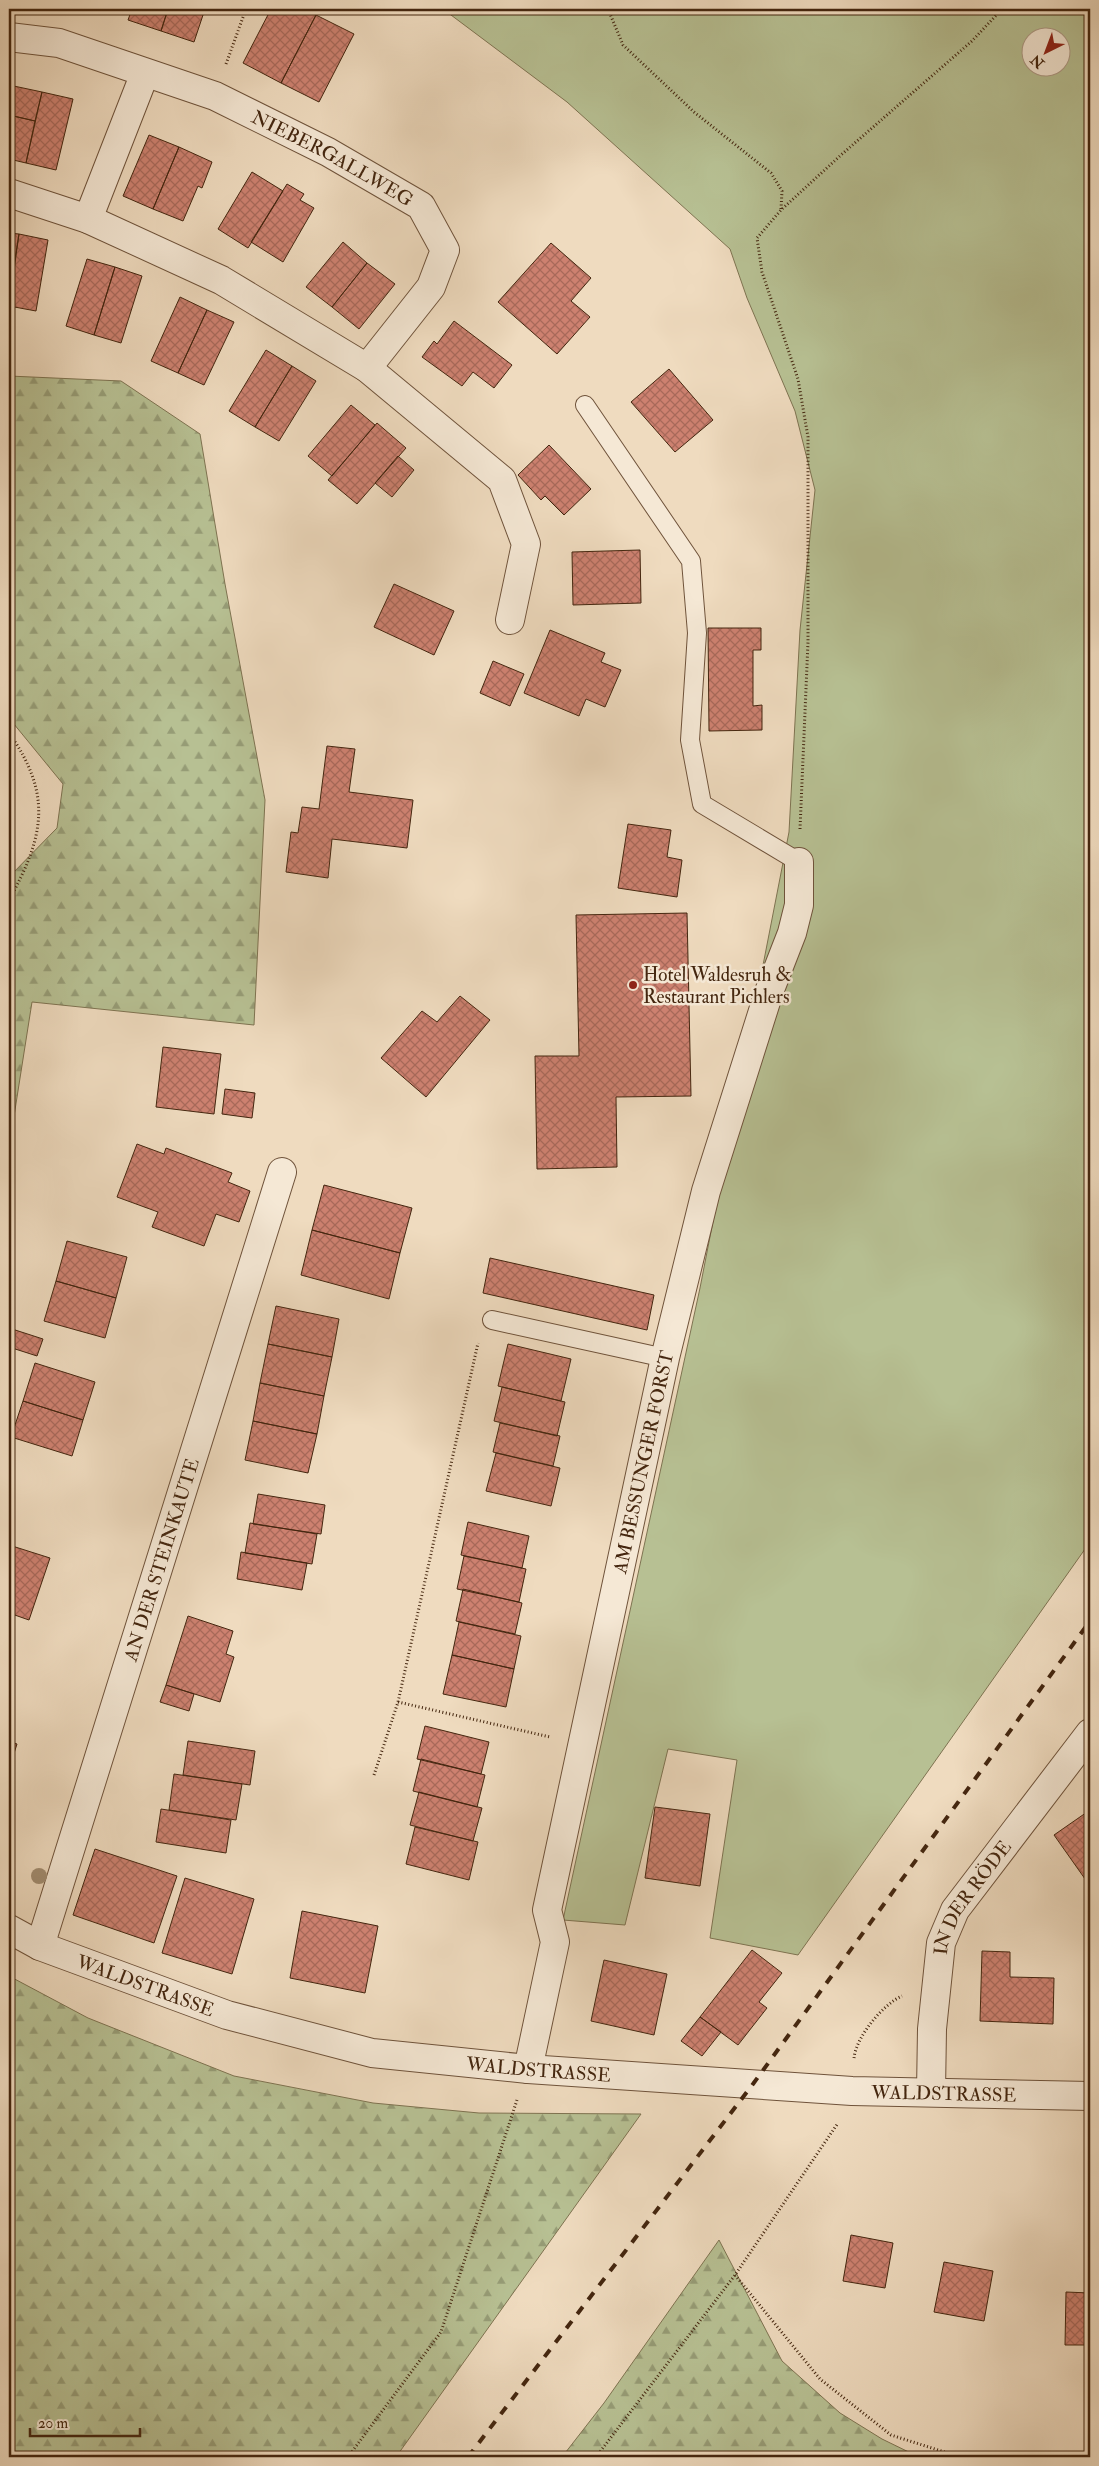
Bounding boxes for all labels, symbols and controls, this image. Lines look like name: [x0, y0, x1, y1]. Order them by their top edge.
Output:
north arrow: [1022, 28, 1072, 78]
text: N: [1027, 50, 1049, 72]
street label: NIEBERGALLWEG: [247, 105, 417, 212]
place label: Hotel Waldesruh & Restaurant Pichlers: [643, 963, 791, 1009]
marker: Hotel Waldesruh & Restaurant Pichlers: [627, 979, 639, 991]
street label: AM BESSUNGER FORST: [608, 1348, 679, 1577]
street label: AN DER STEINKAUTE: [119, 1455, 205, 1665]
street label: IN DER RÖDE: [929, 1835, 1017, 1956]
street label: WALDSTRASSE: [72, 1949, 218, 2022]
street label: WALDSTRASSE: [464, 2052, 612, 2088]
street label: WALDSTRASSE: [870, 2080, 1017, 2107]
scale bar: [30, 2406, 140, 2438]
text: 20 m: [38, 2414, 68, 2433]

